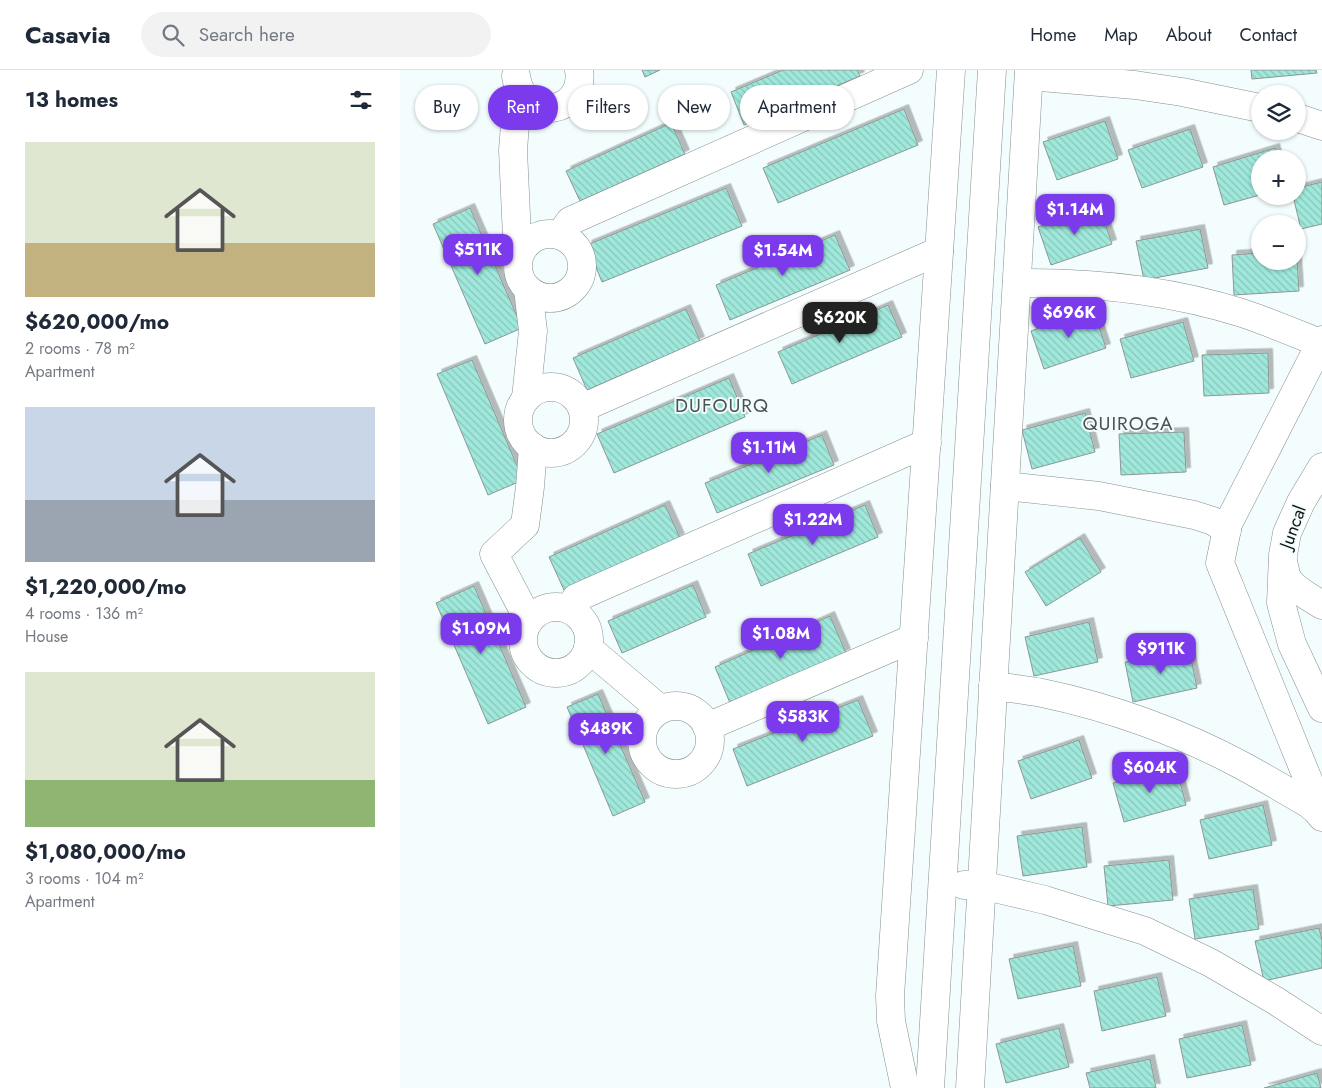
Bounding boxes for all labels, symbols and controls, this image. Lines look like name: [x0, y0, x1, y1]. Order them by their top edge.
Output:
search box: [141, 12, 491, 57]
text: Casavia: [25, 17, 111, 52]
icon: search: [159, 21, 187, 49]
text: Search here: [199, 21, 295, 48]
text: Home: [1030, 22, 1076, 48]
text: Map: [1104, 22, 1138, 48]
text: About: [1166, 22, 1211, 48]
text: Contact: [1239, 22, 1297, 48]
text: 13 homes: [25, 85, 118, 115]
chip: Buy: [415, 85, 478, 130]
chip: Rent: [488, 85, 558, 130]
chip: Filters: [568, 85, 648, 130]
chip: New: [658, 85, 730, 130]
chip: Apartment: [740, 85, 854, 130]
map controls: [1251, 85, 1306, 270]
button: layers: [1251, 85, 1306, 140]
icon: filters: [347, 86, 375, 114]
button: +: [1251, 150, 1306, 205]
icon: home: [155, 175, 245, 265]
pin: $1.14M: [1034, 194, 1116, 236]
text: $1.14M: [1047, 198, 1103, 221]
button: −: [1251, 215, 1306, 270]
pin: $511K: [443, 234, 513, 276]
pin: $1.54M: [742, 234, 824, 277]
text: $511K: [454, 238, 502, 261]
text: $1.54M: [754, 239, 813, 262]
pin: $696K: [1034, 296, 1104, 339]
text: $696K: [1042, 301, 1096, 324]
pin: $620K: [805, 302, 875, 344]
text: $620K: [814, 306, 866, 329]
text: $620,000/mo: [25, 307, 169, 337]
text: 2 rooms · 78 m²: [25, 337, 135, 360]
text: Apartment: [25, 360, 95, 383]
district label: DUFOURQ: [675, 392, 769, 419]
district label: QUIROGA: [1083, 410, 1173, 437]
pin: $1.11M: [728, 432, 810, 474]
text: $1.11M: [742, 436, 796, 459]
icon: home: [155, 440, 245, 530]
street label: Juncal: [1272, 502, 1313, 554]
pin: $1.22M: [772, 504, 854, 546]
text: $1.22M: [784, 508, 842, 531]
text: $1,220,000/mo: [25, 572, 186, 602]
text: 4 rooms · 136 m²: [25, 602, 143, 625]
pin: $1.09M: [440, 612, 522, 655]
text: $1.09M: [452, 617, 510, 640]
pin: $1.08M: [740, 618, 822, 660]
text: $1.08M: [752, 622, 810, 645]
text: House: [25, 625, 68, 648]
pin: $911K: [1126, 632, 1196, 675]
text: $911K: [1137, 637, 1185, 660]
pin: $583K: [768, 700, 838, 743]
icon: home: [155, 705, 245, 795]
text: $583K: [777, 705, 829, 728]
pin: $489K: [571, 712, 641, 755]
text: $489K: [579, 717, 633, 740]
pin: $604K: [1115, 752, 1185, 794]
text: $604K: [1123, 756, 1177, 779]
text: $1,080,000/mo: [25, 837, 186, 867]
text: 3 rooms · 104 m²: [25, 867, 144, 890]
text: Apartment: [25, 890, 95, 913]

